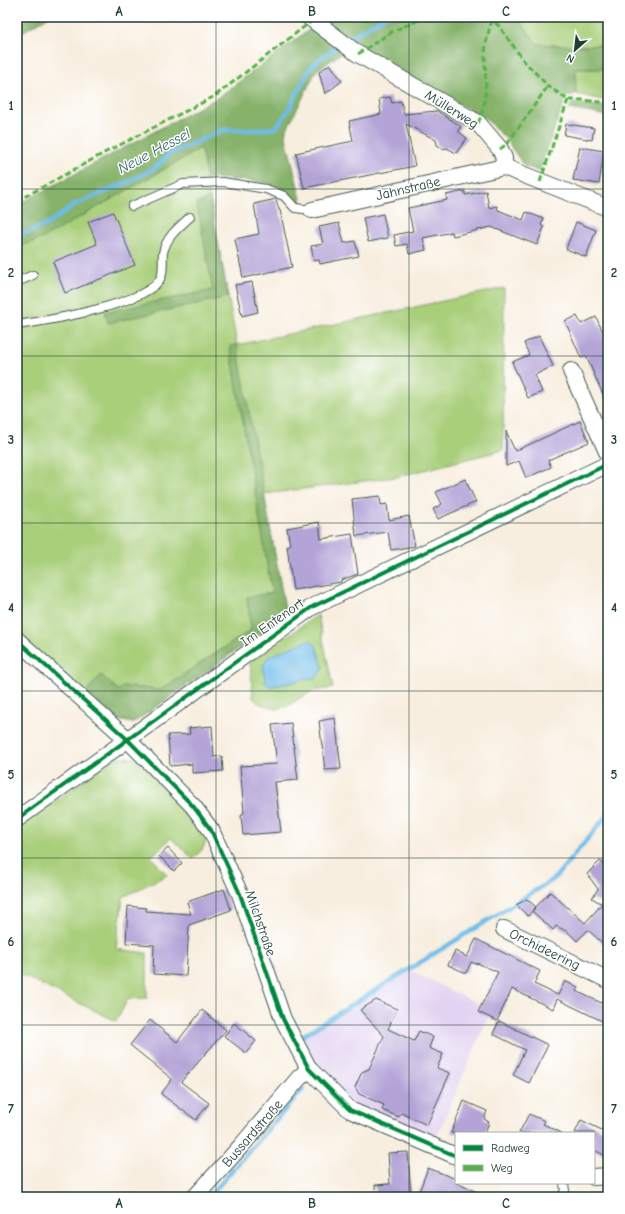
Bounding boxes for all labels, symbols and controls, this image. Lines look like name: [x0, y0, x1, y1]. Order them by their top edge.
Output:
text: A: [115, 4, 123, 19]
text: B: [308, 4, 316, 19]
text: C: [502, 4, 510, 19]
north arrow: [555, 30, 595, 70]
text: N: [564, 51, 577, 66]
street label: Müllerweg: [422, 86, 482, 133]
text: 1: [8, 98, 14, 113]
text: 1: [611, 98, 617, 113]
water label: Neue Hessel: [115, 124, 194, 178]
street label: Jahnstraße: [374, 173, 442, 204]
text: 2: [8, 265, 14, 280]
text: 2: [611, 265, 617, 280]
text: 3: [8, 432, 14, 447]
text: 3: [611, 432, 617, 447]
street label: Im Entenort: [237, 594, 308, 650]
text: 4: [8, 600, 14, 615]
text: 4: [611, 600, 617, 615]
text: 5: [8, 767, 15, 782]
text: 5: [611, 767, 618, 782]
street label: Milchstraße: [241, 888, 280, 959]
street label: Orchideering: [506, 925, 583, 974]
text: 6: [8, 934, 15, 949]
text: 6: [611, 934, 618, 949]
street label: Bussardstraße: [218, 1096, 286, 1171]
text: 7: [8, 1101, 14, 1116]
text: 7: [611, 1101, 617, 1116]
legend: [455, 1132, 595, 1184]
text: Radweg: [491, 1141, 530, 1155]
text: Weg: [491, 1161, 513, 1175]
text: A: [115, 1196, 123, 1211]
text: B: [308, 1196, 316, 1211]
text: C: [502, 1196, 510, 1211]

